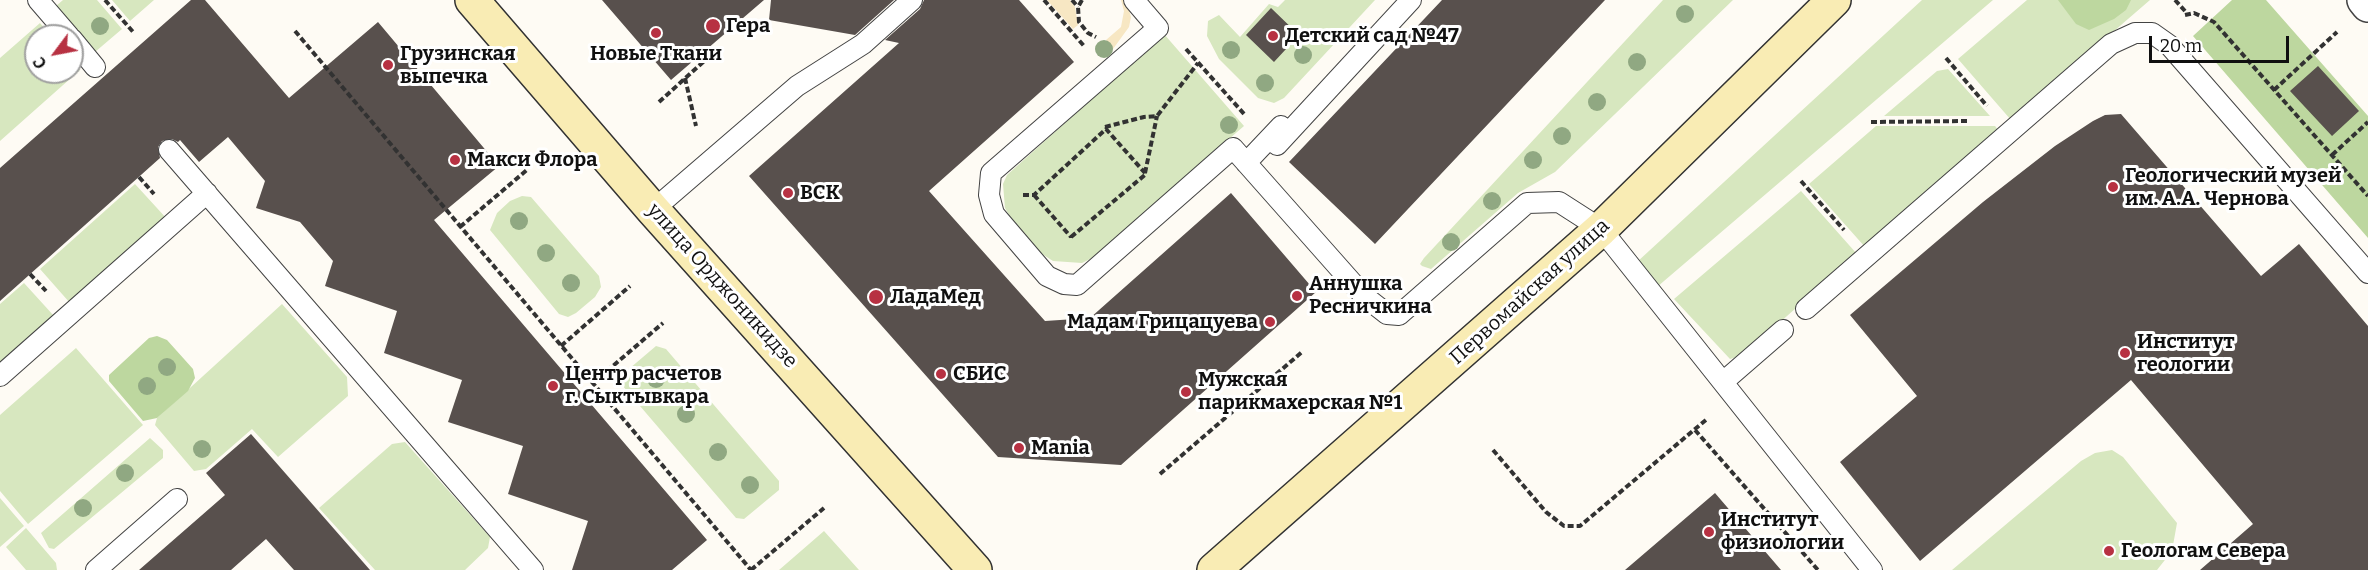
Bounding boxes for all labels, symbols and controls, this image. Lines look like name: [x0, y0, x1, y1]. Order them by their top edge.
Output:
place label: Гера: [726, 14, 770, 38]
marker: Гера: [704, 17, 722, 35]
north arrow: [24, 24, 84, 84]
place label: Детский сад №47: [1285, 24, 1459, 48]
scale bar: [2152, 24, 2292, 62]
marker: Новые Ткани: [649, 26, 663, 40]
marker: Детский сад №47: [1266, 29, 1280, 43]
text: 20 m: [2160, 35, 2202, 57]
place label: Грузинская выпечка: [400, 42, 515, 89]
place label: Новые Ткани: [590, 42, 722, 66]
text: С: [29, 53, 51, 72]
marker: Грузинская выпечка: [381, 58, 395, 72]
place label: Макси Флора: [467, 148, 597, 172]
marker: Макси Флора: [448, 153, 462, 167]
place label: Геологический музей им. А.А. Чернова: [2125, 164, 2341, 211]
marker: Геологический музей им. А.А. Чернова: [2106, 180, 2120, 194]
place label: ВСК: [800, 181, 840, 205]
marker: ВСК: [781, 186, 795, 200]
street label: улица Орджоникидзе: [642, 199, 802, 373]
street label: Первомайская улица: [1445, 214, 1615, 370]
place label: Аннушка Ресничкина: [1309, 272, 1432, 319]
place label: ЛадаМед: [890, 285, 981, 309]
marker: ЛадаМед: [867, 288, 885, 306]
marker: Аннушка Ресничкина: [1290, 289, 1304, 303]
place label: Мадам Грицацуева: [1067, 310, 1258, 334]
marker: Мадам Грицацуева: [1263, 315, 1277, 329]
place label: Институт геологии: [2137, 330, 2235, 377]
marker: Институт геологии: [2118, 346, 2132, 360]
place label: Центр расчетов г. Сыктывкара: [565, 362, 722, 409]
place label: СБИС: [953, 362, 1007, 386]
marker: СБИС: [934, 367, 948, 381]
place label: Мужская парикмахерская №1: [1198, 368, 1402, 415]
marker: Центр расчетов г. Сыктывкара: [546, 379, 560, 393]
marker: Мужская парикмахерская №1: [1179, 385, 1193, 399]
place label: Mania: [1031, 436, 1090, 460]
marker: Mania: [1012, 441, 1026, 455]
place label: Институт физиологии: [1721, 508, 1844, 555]
marker: Институт физиологии: [1702, 525, 1716, 539]
place label: Геологам Севера: [2121, 539, 2286, 563]
marker: Геологам Севера: [2102, 544, 2116, 558]

